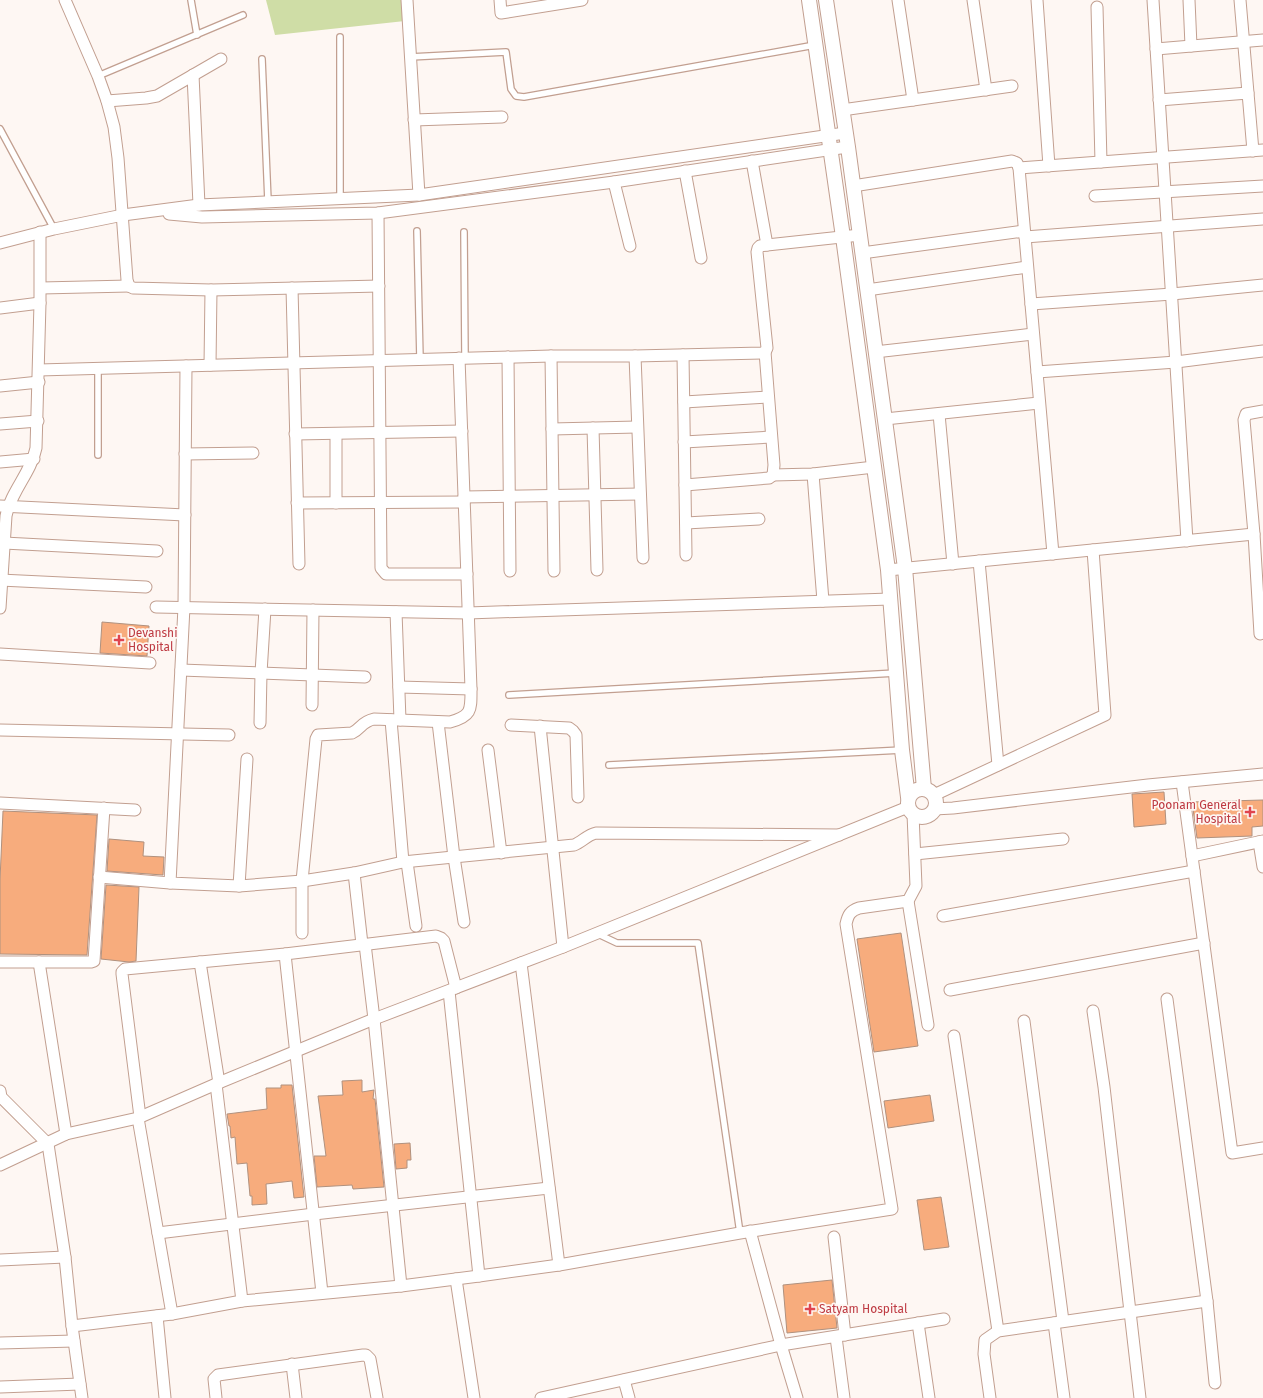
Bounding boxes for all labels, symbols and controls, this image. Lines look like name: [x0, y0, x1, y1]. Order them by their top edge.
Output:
place label: Devanshi Hospital: [128, 626, 178, 654]
marker: Devanshi Hospital: [113, 634, 125, 646]
place label: Poonam General Hospital: [1152, 798, 1241, 826]
marker: Poonam General Hospital: [1244, 806, 1256, 818]
place label: Satyam Hospital: [819, 1302, 908, 1316]
marker: Satyam Hospital: [804, 1303, 816, 1315]

